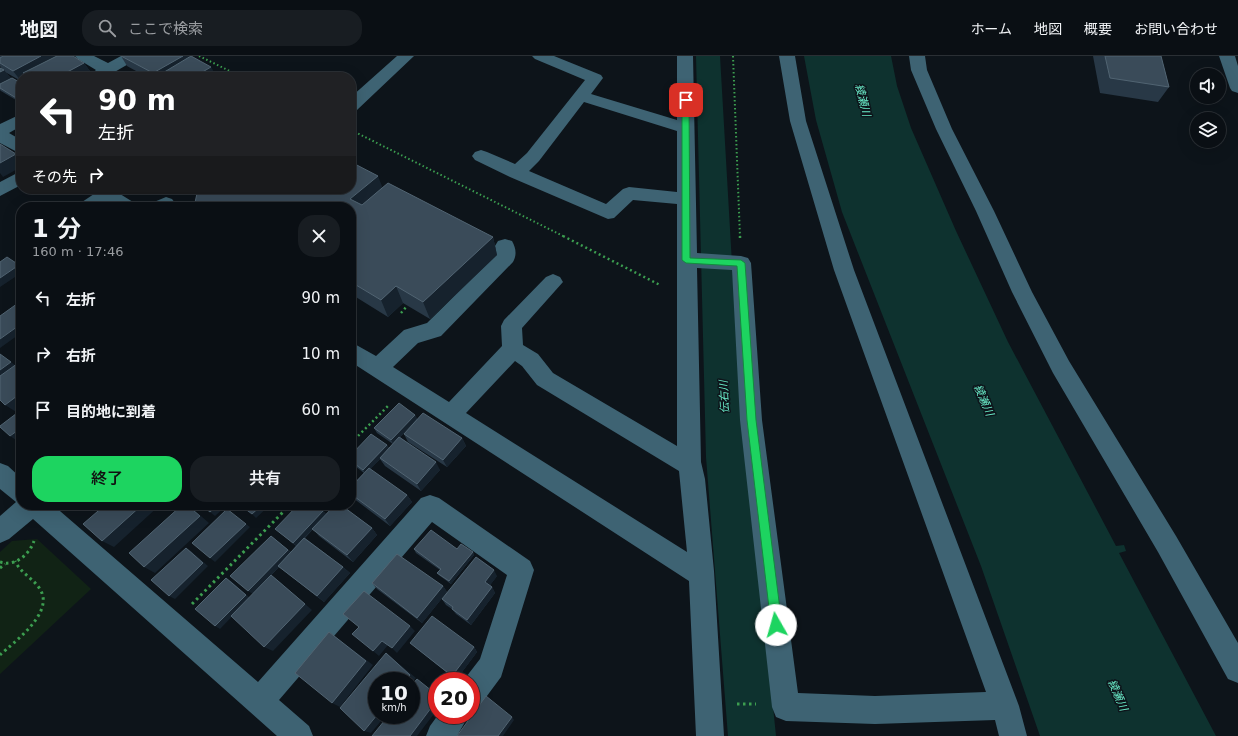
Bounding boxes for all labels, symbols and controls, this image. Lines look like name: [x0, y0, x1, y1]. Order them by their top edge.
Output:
search box: [82, 10, 362, 46]
icon: search: [96, 17, 118, 39]
text: 地図: [20, 18, 58, 40]
text: ここで検索: [128, 20, 203, 38]
text: ホーム: [970, 21, 1012, 37]
text: 地図: [1034, 21, 1062, 37]
text: 概要: [1084, 21, 1112, 37]
text: お問い合わせ: [1134, 21, 1218, 37]
map controls: [1190, 68, 1226, 148]
button: sound: [1190, 68, 1226, 104]
pin: [669, 83, 703, 117]
water label: 綾瀬川: [852, 83, 873, 119]
text: 90 m: [98, 84, 176, 117]
icon: left: [32, 88, 84, 140]
icon: arrive: [675, 89, 697, 111]
button: layers: [1190, 112, 1226, 148]
text: 左折: [98, 122, 134, 143]
icon: right: [85, 164, 107, 186]
text: その先: [32, 168, 77, 186]
text: 1 分: [32, 215, 81, 243]
button: close: [298, 215, 340, 257]
text: 160 m · 17:46: [32, 244, 123, 259]
icon: left: [32, 287, 54, 309]
text: 90 m: [302, 289, 340, 307]
text: 左折: [66, 291, 96, 309]
icon: right: [32, 343, 54, 365]
text: 10 m: [302, 345, 340, 363]
text: 右折: [66, 347, 96, 365]
water label: 伝右川: [717, 379, 732, 414]
water label: 綾瀬川: [971, 382, 997, 419]
icon: arrive: [32, 399, 54, 421]
text: 60 m: [302, 401, 340, 419]
text: 目的地に到着: [66, 403, 156, 421]
button: 終了: [32, 456, 182, 502]
button: 共有: [190, 456, 340, 502]
position arrow: [755, 604, 797, 646]
speed limit sign: 20: [428, 672, 480, 724]
water label: 綾瀬川: [1105, 677, 1131, 714]
text: 10: [380, 681, 408, 705]
text: km/h: [381, 702, 407, 713]

